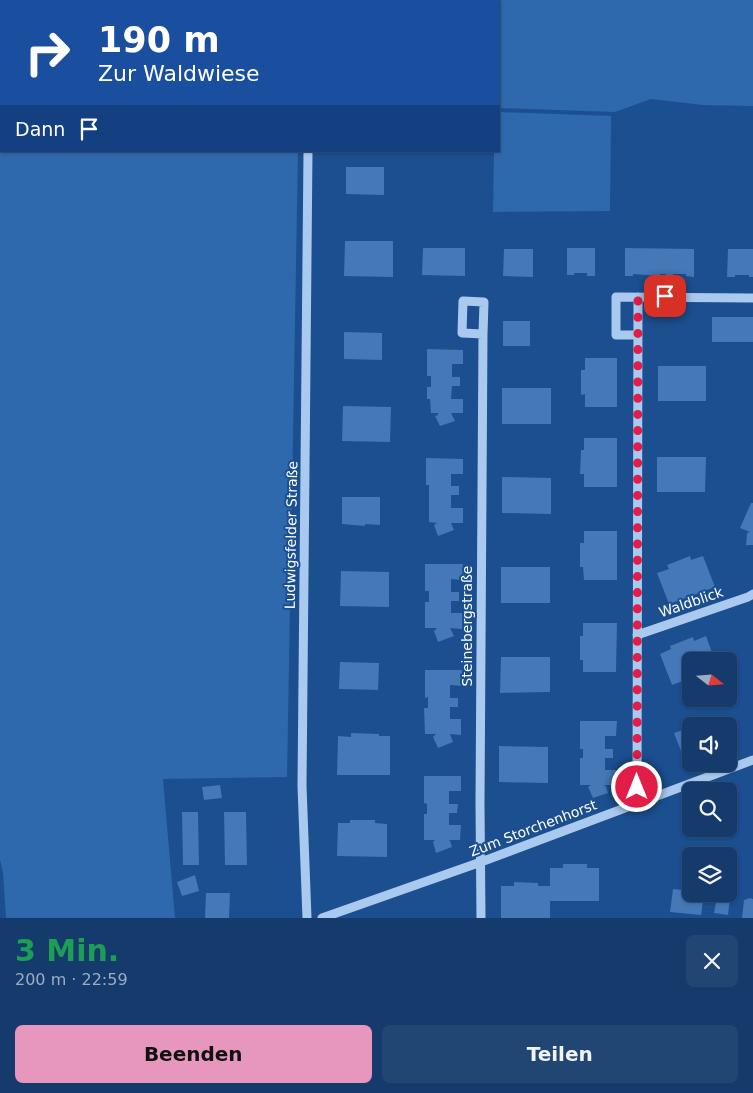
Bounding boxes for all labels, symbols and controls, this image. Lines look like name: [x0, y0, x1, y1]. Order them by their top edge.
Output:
icon: right: [15, 20, 80, 85]
text: 190 m: [98, 20, 220, 60]
text: Zur Waldwiese: [98, 61, 260, 86]
icon: arrive: [75, 115, 103, 143]
text: Dann: [15, 118, 65, 140]
pin: [644, 275, 686, 317]
icon: arrive: [651, 282, 679, 310]
street label: Ludwigsfelder Straße: [282, 461, 300, 609]
street label: Steinebergstraße: [459, 566, 475, 686]
street label: Waldblick: [657, 583, 726, 620]
north arrow: [682, 652, 738, 708]
map controls: [682, 652, 737, 902]
button: sound: [682, 717, 737, 772]
position arrow: [610, 760, 662, 812]
button: search: [682, 782, 737, 837]
street label: Zum Storchenhorst: [467, 796, 599, 860]
button: layers: [682, 847, 737, 902]
text: 3 Min.: [15, 933, 119, 968]
button: close: [686, 935, 738, 987]
text: 200 m · 22:59: [15, 970, 128, 989]
button: Beenden: [15, 1025, 372, 1083]
button: Teilen: [382, 1025, 738, 1083]

